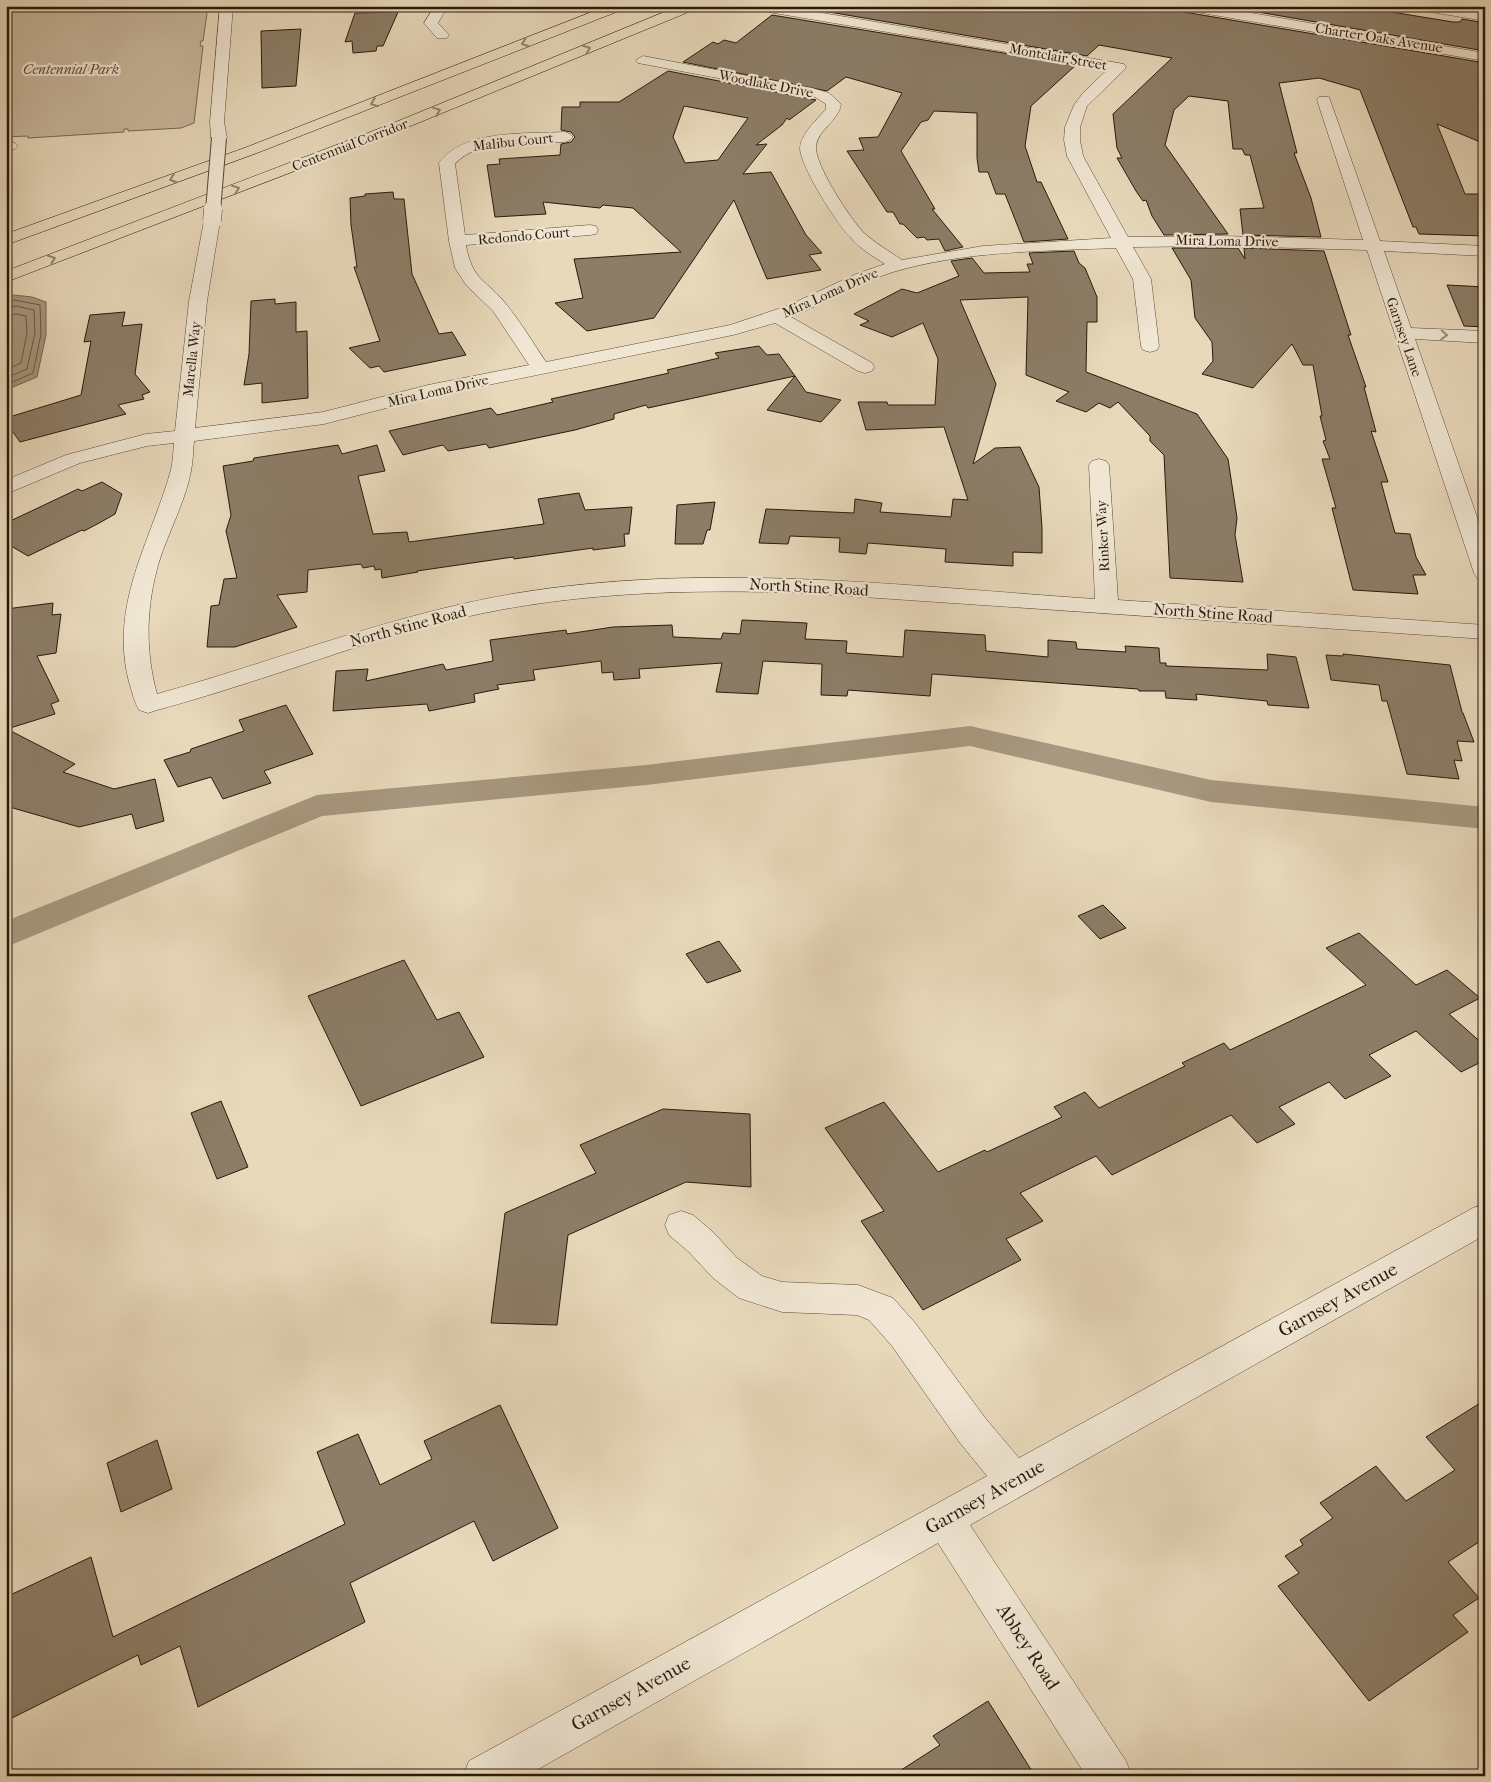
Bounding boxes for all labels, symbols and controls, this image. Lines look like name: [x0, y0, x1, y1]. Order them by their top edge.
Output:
street label: Charter Oaks Avenue: [1314, 20, 1444, 56]
one-way arrow: [521, 37, 530, 47]
street label: Montclair Street: [1008, 40, 1108, 74]
one-way arrow: [582, 45, 591, 56]
park label: Centennial Park: [23, 61, 119, 78]
street label: Woodlake Drive: [716, 66, 815, 102]
one-way arrow: [370, 97, 378, 107]
one-way arrow: [432, 106, 440, 116]
street label: Centennial Corridor: [290, 115, 410, 175]
street label: Malibu Court: [472, 129, 554, 155]
one-way arrow: [169, 173, 177, 183]
one-way arrow: [232, 185, 240, 195]
street label: Redondo Court: [477, 223, 571, 249]
street label: Mira Loma Drive: [1175, 232, 1279, 250]
one-way arrow: [47, 255, 56, 266]
street label: Mira Loma Drive: [779, 264, 881, 322]
street label: Garnsey Lane: [1382, 295, 1426, 379]
street label: Marella Way: [180, 320, 204, 398]
one-way arrow: [1440, 329, 1448, 340]
street label: Mira Loma Drive: [386, 371, 490, 411]
street label: Rinker Way: [1093, 499, 1113, 572]
street label: North Stine Road: [749, 574, 870, 600]
street label: North Stine Road: [1153, 599, 1274, 627]
street label: North Stine Road: [348, 601, 469, 651]
street label: Garnsey Avenue: [1275, 1258, 1401, 1342]
street label: Garnsey Avenue: [922, 1455, 1048, 1539]
street label: Abbey Road: [992, 1599, 1064, 1695]
street label: Garnsey Avenue: [568, 1652, 694, 1736]

